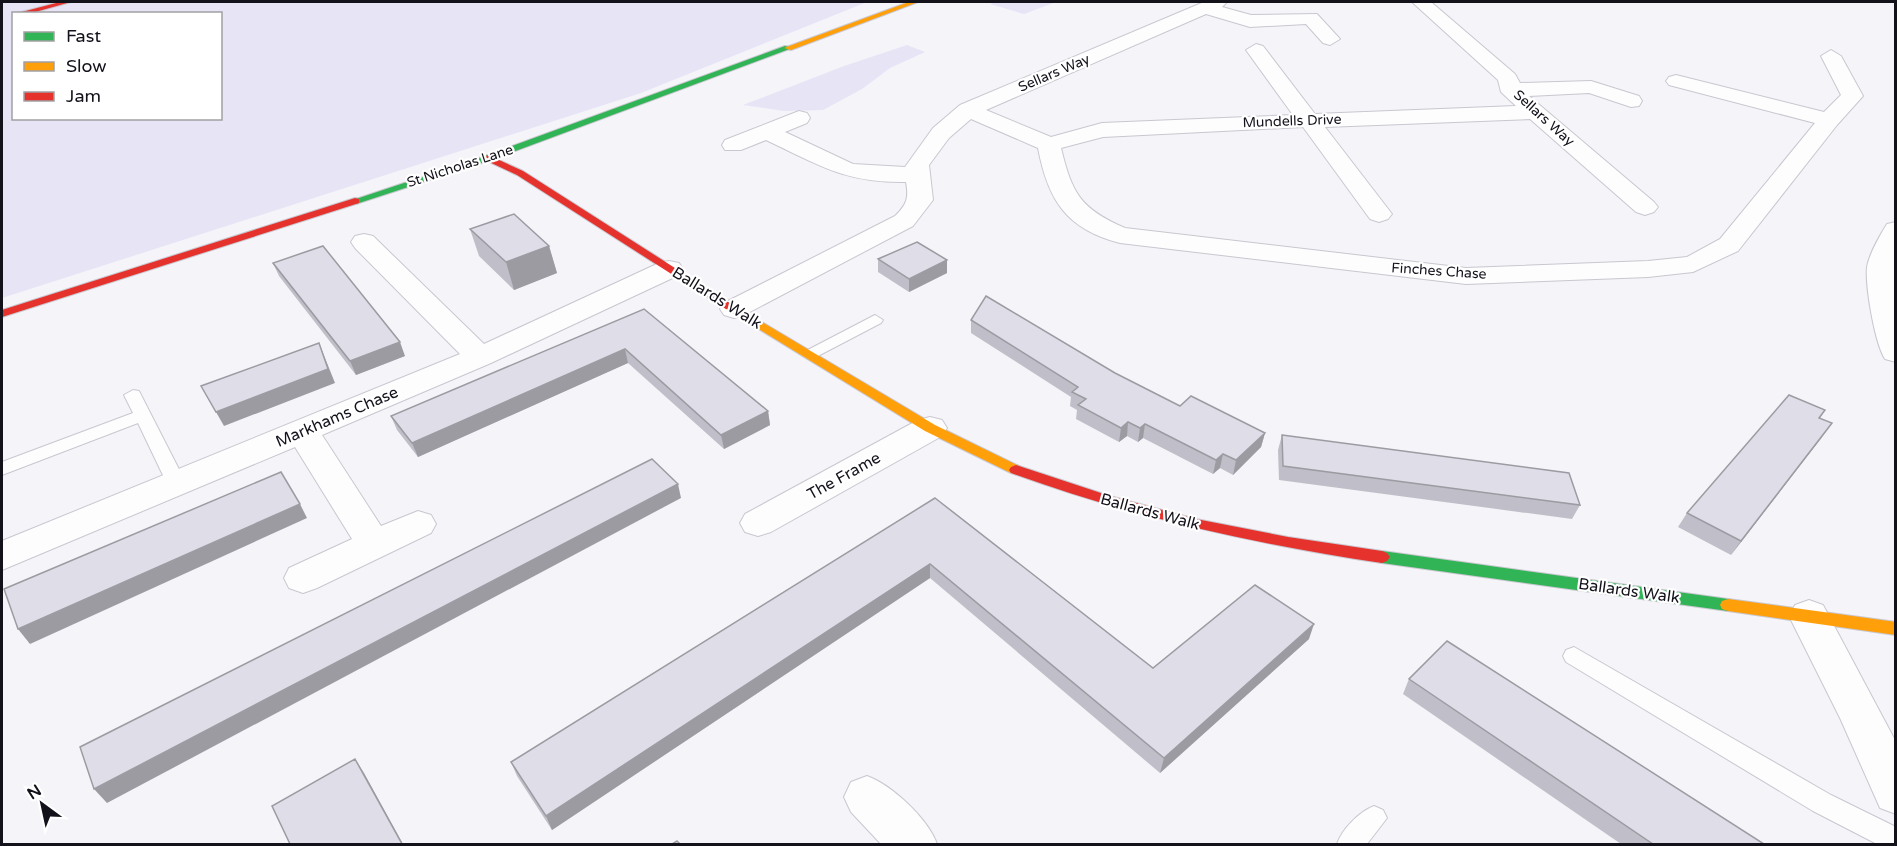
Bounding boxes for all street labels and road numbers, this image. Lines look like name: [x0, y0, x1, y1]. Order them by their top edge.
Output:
street label: Sellars Way: [1016, 50, 1093, 96]
street label: Sellars Way: [1510, 86, 1578, 150]
street label: Mundells Drive: [1242, 111, 1342, 131]
street label: St Nicholas Lane: [405, 141, 515, 191]
street label: Finches Chase: [1391, 259, 1487, 283]
street label: Ballards Walk: [668, 262, 766, 334]
street label: Markhams Chase: [273, 382, 401, 452]
street label: The Frame: [804, 448, 884, 504]
street label: Ballards Walk: [1098, 489, 1202, 535]
street label: Ballards Walk: [1577, 574, 1681, 608]

